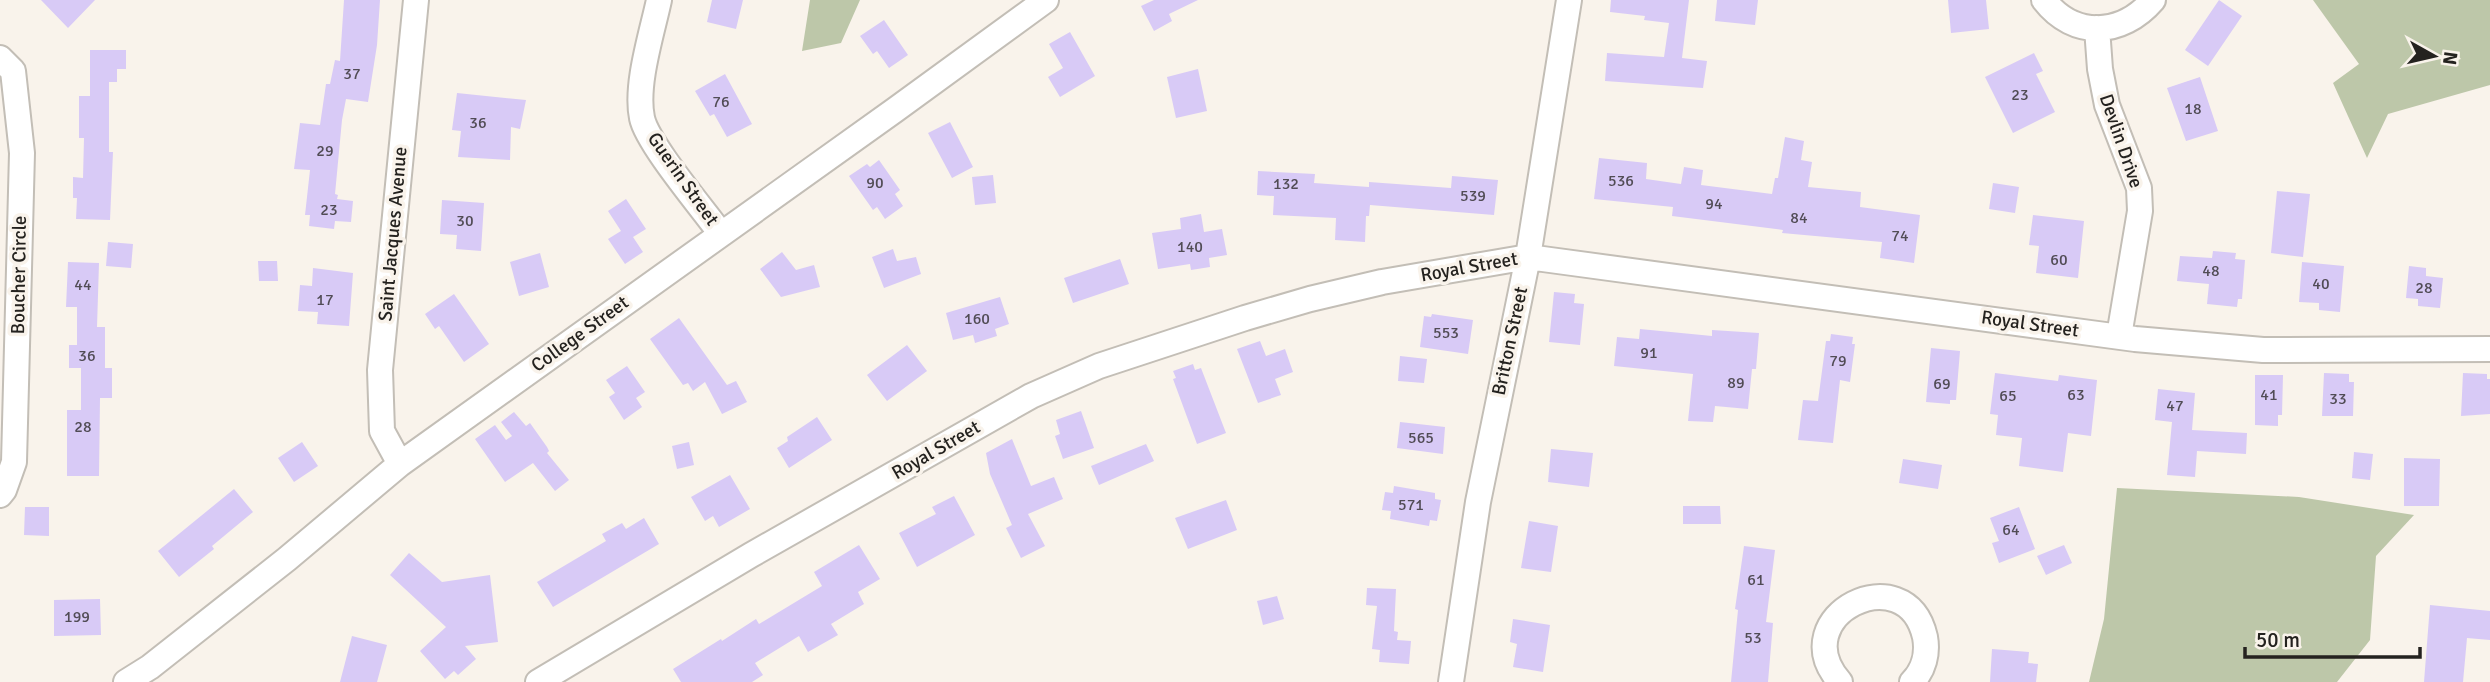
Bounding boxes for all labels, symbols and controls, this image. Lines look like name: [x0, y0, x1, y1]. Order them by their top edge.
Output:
north arrow: [2399, 21, 2469, 91]
text: N: [2437, 50, 2463, 66]
house number: 37: [343, 64, 361, 84]
house number: 23: [2011, 85, 2029, 105]
street label: Devlin Drive: [2094, 91, 2148, 191]
house number: 76: [712, 92, 730, 112]
house number: 18: [2184, 99, 2202, 119]
house number: 36: [469, 113, 487, 133]
street label: Guerin Street: [642, 128, 724, 231]
house number: 29: [316, 141, 334, 161]
street label: Saint Jacques Avenue: [373, 146, 413, 322]
house number: 536: [1608, 171, 1634, 191]
house number: 90: [866, 173, 884, 193]
house number: 132: [1273, 174, 1299, 194]
house number: 539: [1460, 186, 1486, 206]
house number: 94: [1705, 194, 1723, 214]
house number: 23: [320, 200, 338, 220]
house number: 84: [1790, 208, 1808, 228]
house number: 30: [456, 211, 474, 231]
street label: Boucher Circle: [6, 215, 32, 335]
house number: 74: [1891, 226, 1909, 246]
house number: 140: [1177, 237, 1203, 257]
street label: Royal Street: [1419, 247, 1520, 287]
house number: 60: [2050, 250, 2068, 270]
house number: 48: [2202, 261, 2220, 281]
house number: 40: [2312, 274, 2330, 294]
house number: 44: [74, 275, 92, 295]
house number: 28: [2415, 278, 2433, 298]
street label: Britton Street: [1487, 284, 1533, 398]
house number: 17: [316, 290, 334, 310]
street label: College Street: [527, 290, 634, 377]
street label: Royal Street: [1980, 305, 2081, 343]
house number: 160: [964, 309, 990, 329]
house number: 553: [1433, 323, 1459, 343]
house number: 91: [1640, 343, 1658, 363]
house number: 36: [78, 346, 96, 366]
house number: 79: [1829, 351, 1847, 371]
house number: 89: [1727, 373, 1745, 393]
house number: 69: [1933, 374, 1951, 394]
house number: 63: [2067, 385, 2085, 405]
house number: 41: [2260, 385, 2278, 405]
house number: 65: [1999, 386, 2017, 406]
house number: 33: [2329, 389, 2347, 409]
house number: 47: [2166, 396, 2184, 416]
street label: Royal Street: [887, 415, 985, 485]
house number: 28: [74, 417, 92, 437]
house number: 565: [1408, 428, 1434, 448]
house number: 571: [1398, 495, 1424, 515]
house number: 64: [2002, 520, 2020, 540]
house number: 61: [1747, 570, 1765, 590]
house number: 199: [64, 607, 90, 627]
scale bar: [2245, 616, 2420, 660]
text: 50 m: [2256, 627, 2300, 653]
house number: 53: [1744, 628, 1762, 648]

